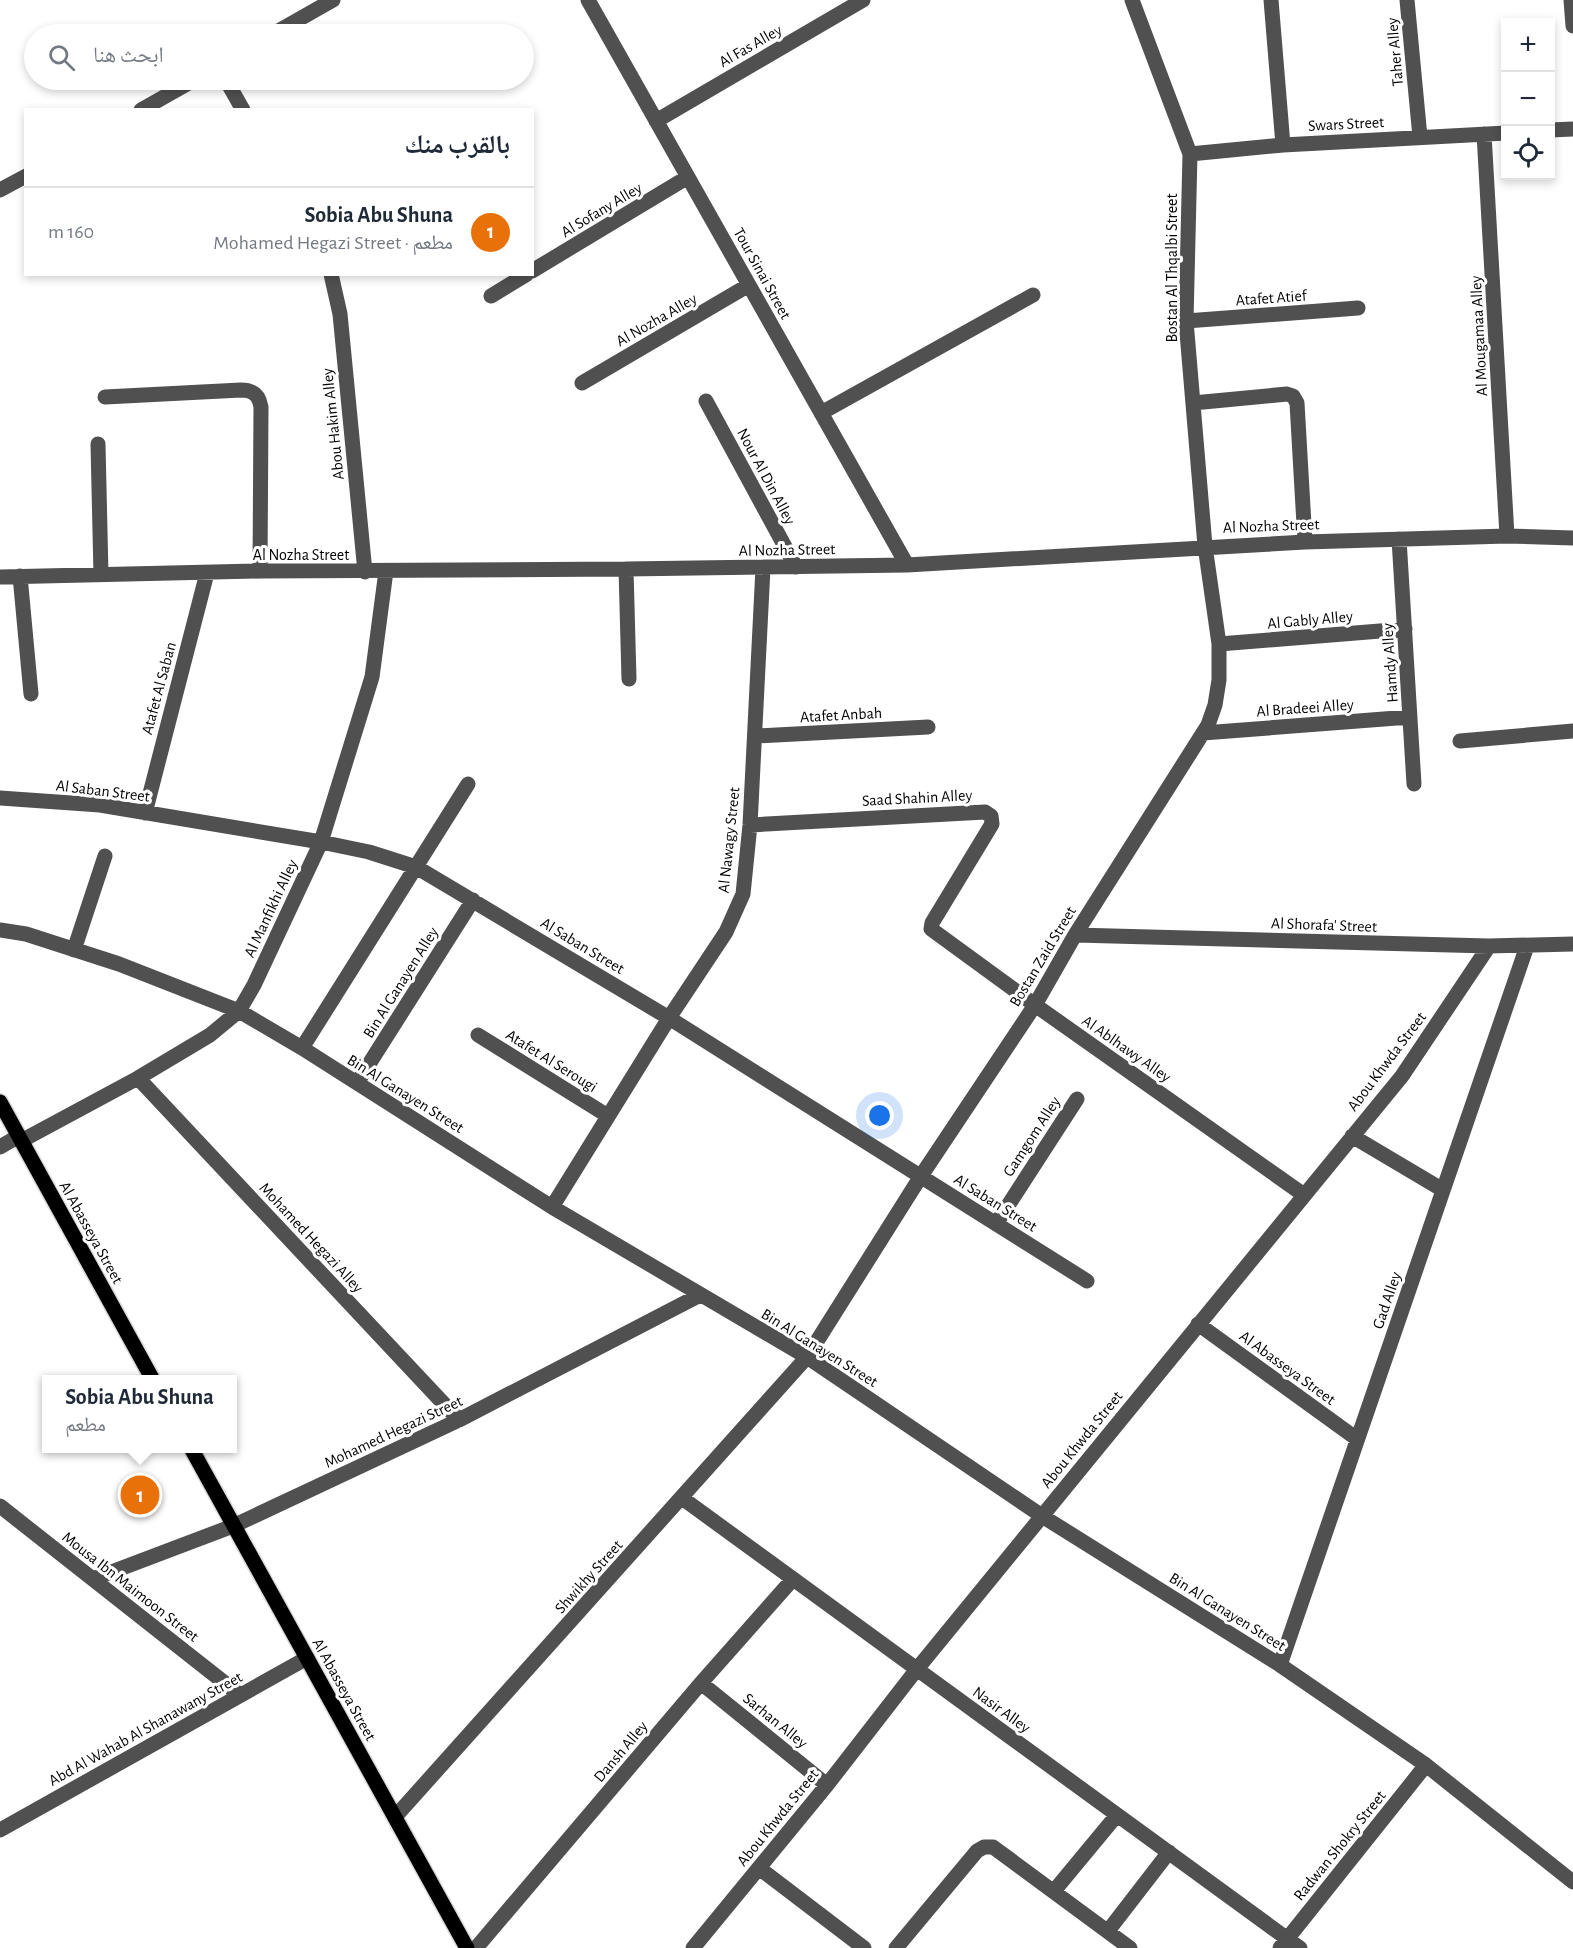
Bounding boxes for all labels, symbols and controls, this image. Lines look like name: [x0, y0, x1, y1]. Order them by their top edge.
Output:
street label: Taher Alley: [1384, 17, 1407, 87]
map controls: [1501, 18, 1555, 180]
button: +: [1501, 18, 1555, 72]
street label: Al Fas Alley: [716, 21, 785, 71]
search box: [24, 24, 534, 90]
icon: search: [45, 41, 78, 74]
text: ابحث هنا: [93, 44, 164, 66]
button: −: [1501, 72, 1555, 126]
street label: Swars Street: [1307, 114, 1385, 134]
button: locate: [1501, 126, 1555, 180]
text: بالقرب منك: [405, 132, 510, 158]
street label: Al Sofany Alley: [558, 179, 645, 241]
street label: Bostan Al Thqalbi Street: [1164, 193, 1180, 343]
text: Sobia Abu Shuna: [305, 204, 453, 226]
text: 160 m: [48, 222, 94, 242]
text: 1: [487, 222, 494, 242]
street label: Tour Sinai Street: [730, 225, 794, 322]
text: مطعم · Mohamed Hegazi Street: [213, 233, 453, 253]
street label: Al Mougamaa Alley: [1468, 275, 1491, 397]
street label: Atafet Atief: [1235, 287, 1308, 308]
street label: Al Nozha Alley: [613, 290, 700, 350]
street label: Abou Hakim Alley: [319, 367, 348, 480]
street label: Nour Al Din Alley: [733, 426, 798, 528]
street label: Al Nozha Street: [1222, 516, 1320, 536]
street label: Al Nozha Street: [739, 541, 836, 559]
street label: Al Nozha Street: [253, 547, 349, 563]
street label: Al Gably Alley: [1267, 608, 1354, 633]
street label: Hamdy Alley: [1379, 622, 1402, 703]
street label: Atafet Al Saban: [139, 640, 179, 736]
street label: Al Bradeei Alley: [1256, 697, 1355, 720]
street label: Atafet Anbah: [800, 705, 883, 725]
street label: Al Saban Street: [55, 777, 151, 805]
street label: Al Nawagy Street: [715, 786, 744, 894]
street label: Saad Shahin Alley: [861, 787, 973, 810]
street label: Al Manfikhi Alley: [241, 857, 302, 960]
street label: Bostan Zaid Street: [1007, 904, 1079, 1009]
street label: Al Saban Street: [538, 915, 627, 977]
street label: Al Shorafa' Street: [1271, 915, 1377, 935]
street label: Bin Al Ganayen Alley: [360, 924, 442, 1041]
street label: Abou Khwda Street: [1344, 1009, 1429, 1114]
street label: Al Ablhawy Alley: [1079, 1012, 1174, 1086]
street label: Atafet Al Serougi: [503, 1026, 600, 1095]
street label: Bin Al Ganayen Street: [344, 1052, 466, 1137]
street label: Gamgom Alley: [1000, 1094, 1064, 1180]
your location: [865, 1101, 894, 1130]
street label: Al Saban Street: [951, 1171, 1040, 1235]
street label: Al Abasseya Street: [56, 1179, 126, 1287]
street label: Mohamed Hegazi Alley: [256, 1180, 366, 1297]
street label: Gad Alley: [1370, 1270, 1405, 1331]
street label: Bin Al Ganayen Street: [758, 1306, 880, 1391]
street label: Al Abasseya Street: [1236, 1328, 1338, 1409]
popup: [42, 1375, 237, 1453]
text: Sobia Abu Shuna: [65, 1386, 214, 1408]
street label: Abou Khwda Street: [1038, 1388, 1126, 1491]
street label: Mohamed Hegazi Street: [322, 1393, 465, 1471]
text: مطعم: [65, 1415, 106, 1435]
pin: 1: [120, 1472, 160, 1518]
street label: Mousa Ibn Maimoon Street: [59, 1529, 202, 1645]
street label: Shwikhy Street: [552, 1537, 626, 1617]
street label: Bin Al Ganayen Street: [1166, 1570, 1288, 1655]
street label: Al Abasseya Street: [309, 1636, 379, 1744]
street label: Abd Al Wahab Al Shanawany Street: [46, 1669, 245, 1790]
street label: Nasir Alley: [969, 1684, 1033, 1737]
street label: Sarhan Alley: [740, 1690, 811, 1752]
street label: Dansh Alley: [591, 1718, 652, 1786]
street label: Abou Khwda Street: [734, 1766, 822, 1869]
street label: Radwan Shokry Street: [1291, 1788, 1390, 1904]

